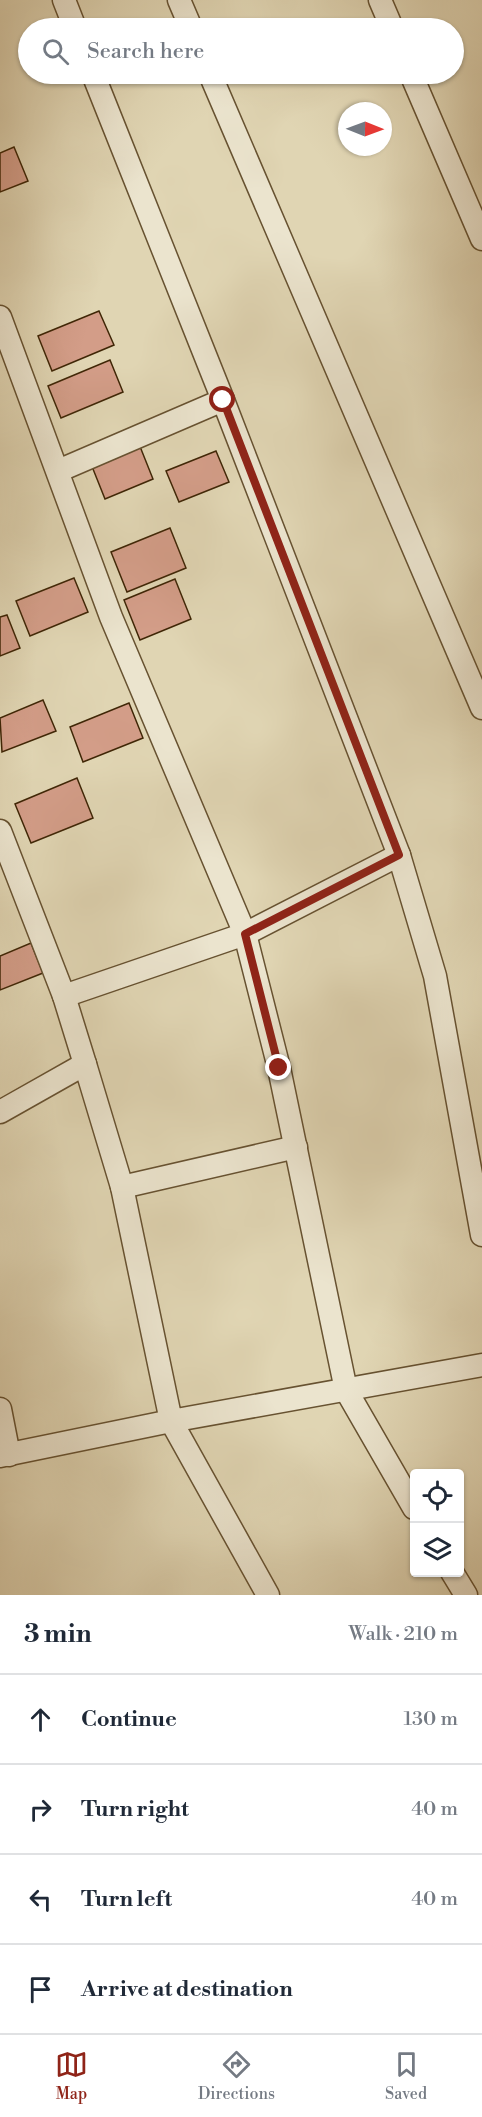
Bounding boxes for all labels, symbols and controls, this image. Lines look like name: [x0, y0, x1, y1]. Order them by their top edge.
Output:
search box: [18, 18, 464, 84]
icon: search: [39, 35, 72, 68]
text: Search here: [87, 38, 204, 65]
north arrow: [338, 102, 392, 156]
route start: [209, 386, 235, 412]
route end: [265, 1054, 291, 1080]
map controls: [410, 1469, 464, 1577]
button: locate: [410, 1469, 464, 1523]
button: layers: [410, 1523, 464, 1577]
text: 3 min: [24, 1618, 92, 1650]
text: Walk · 210 m: [349, 1622, 458, 1647]
icon: ahead: [24, 1703, 57, 1736]
text: Continue: [81, 1706, 177, 1733]
text: 130 m: [403, 1707, 458, 1732]
icon: right: [24, 1793, 57, 1826]
text: Turn right: [81, 1796, 189, 1823]
text: 40 m: [411, 1797, 458, 1822]
icon: left: [24, 1883, 57, 1916]
text: Turn left: [81, 1886, 172, 1913]
text: 40 m: [411, 1887, 458, 1912]
icon: arrive: [24, 1973, 57, 2006]
text: Arrive at destination: [81, 1976, 293, 2003]
tab: Map: [55, 2048, 88, 2104]
tab: Directions: [198, 2048, 275, 2104]
tab: Saved: [385, 2048, 427, 2104]

